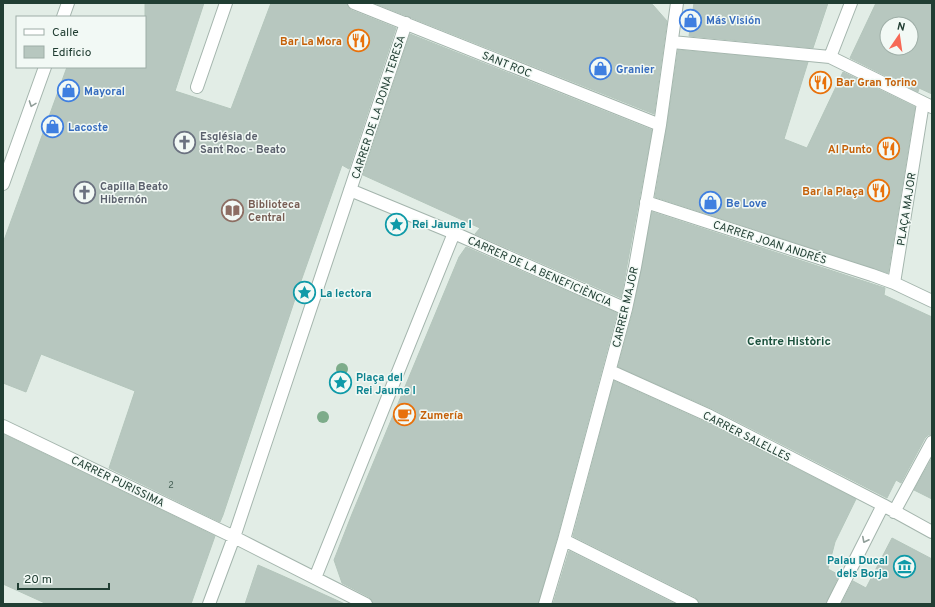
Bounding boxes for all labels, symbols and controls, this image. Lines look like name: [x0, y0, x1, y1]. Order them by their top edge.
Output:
shop icon: Más Visión: [678, 7, 704, 33]
place label: Más Visión: [706, 14, 761, 28]
legend: [16, 16, 146, 68]
north arrow: [879, 16, 919, 56]
text: N: [896, 20, 906, 35]
text: Calle: [52, 25, 79, 41]
restaurant icon: Bar La Mora: [345, 28, 371, 54]
street label: CARRER DE LA DONA TERESA: [349, 34, 409, 181]
place label: Bar La Mora: [280, 35, 342, 49]
text: Edificio: [52, 45, 92, 61]
street label: SANT ROC: [480, 49, 533, 81]
shop icon: Granier: [588, 56, 614, 82]
place label: Granier: [616, 63, 655, 77]
restaurant icon: Bar Gran Torino: [808, 69, 834, 95]
place label: Bar Gran Torino: [836, 76, 917, 90]
shop icon: Mayoral: [56, 78, 82, 104]
place label: Mayoral: [84, 85, 125, 99]
one-way arrow: [28, 100, 36, 107]
shop icon: Lacoste: [40, 114, 66, 140]
place label: Lacoste: [68, 121, 108, 135]
church icon: Església de Sant Roc - Beato: [172, 129, 198, 155]
place label: Església de Sant Roc - Beato: [200, 130, 286, 157]
restaurant icon: Al Punto: [875, 136, 901, 162]
place label: Al Punto: [828, 143, 872, 157]
street label: PLAÇA MAJOR: [894, 171, 920, 247]
restaurant icon: Bar la Plaça: [866, 178, 892, 204]
church icon: Capilla Beato Hibernón: [71, 179, 97, 205]
place label: Capilla Beato Hibernón: [100, 180, 168, 207]
place label: Bar la Plaça: [802, 185, 864, 199]
shop icon: Be Love: [697, 190, 723, 216]
library icon: Biblioteca Central: [219, 197, 245, 223]
place label: Be Love: [726, 197, 767, 211]
place label: Biblioteca Central: [248, 198, 300, 225]
place icon: Rei Jaume I: [383, 211, 409, 237]
street label: CARRER JOAN ANDRÉS: [711, 217, 829, 268]
place label: Rei Jaume I: [412, 218, 472, 232]
street label: CARRER DE LA BENEFICIÈNCIA: [465, 233, 614, 310]
street label: CARRER MAJOR: [610, 265, 642, 349]
place icon: La lectora: [291, 280, 317, 306]
place label: La lectora: [320, 287, 372, 301]
district label: Centre Històric: [747, 334, 831, 350]
place icon: Plaça del Rei Jaume I: [327, 370, 353, 396]
place label: Plaça del Rei Jaume I: [356, 371, 416, 398]
cafe icon: Zumería: [392, 402, 418, 428]
place label: Zumería: [420, 409, 463, 423]
street label: CARRER SALELLES: [700, 409, 793, 465]
street label: CARRER PURISSIMA: [68, 453, 167, 511]
house number: 2: [168, 480, 174, 491]
one-way arrow: [862, 535, 870, 543]
museum icon: Palau Ducal dels Borja: [891, 553, 917, 579]
place label: Palau Ducal dels Borja: [827, 554, 888, 581]
scale bar: [18, 565, 109, 591]
text: 20 m: [24, 572, 52, 588]

